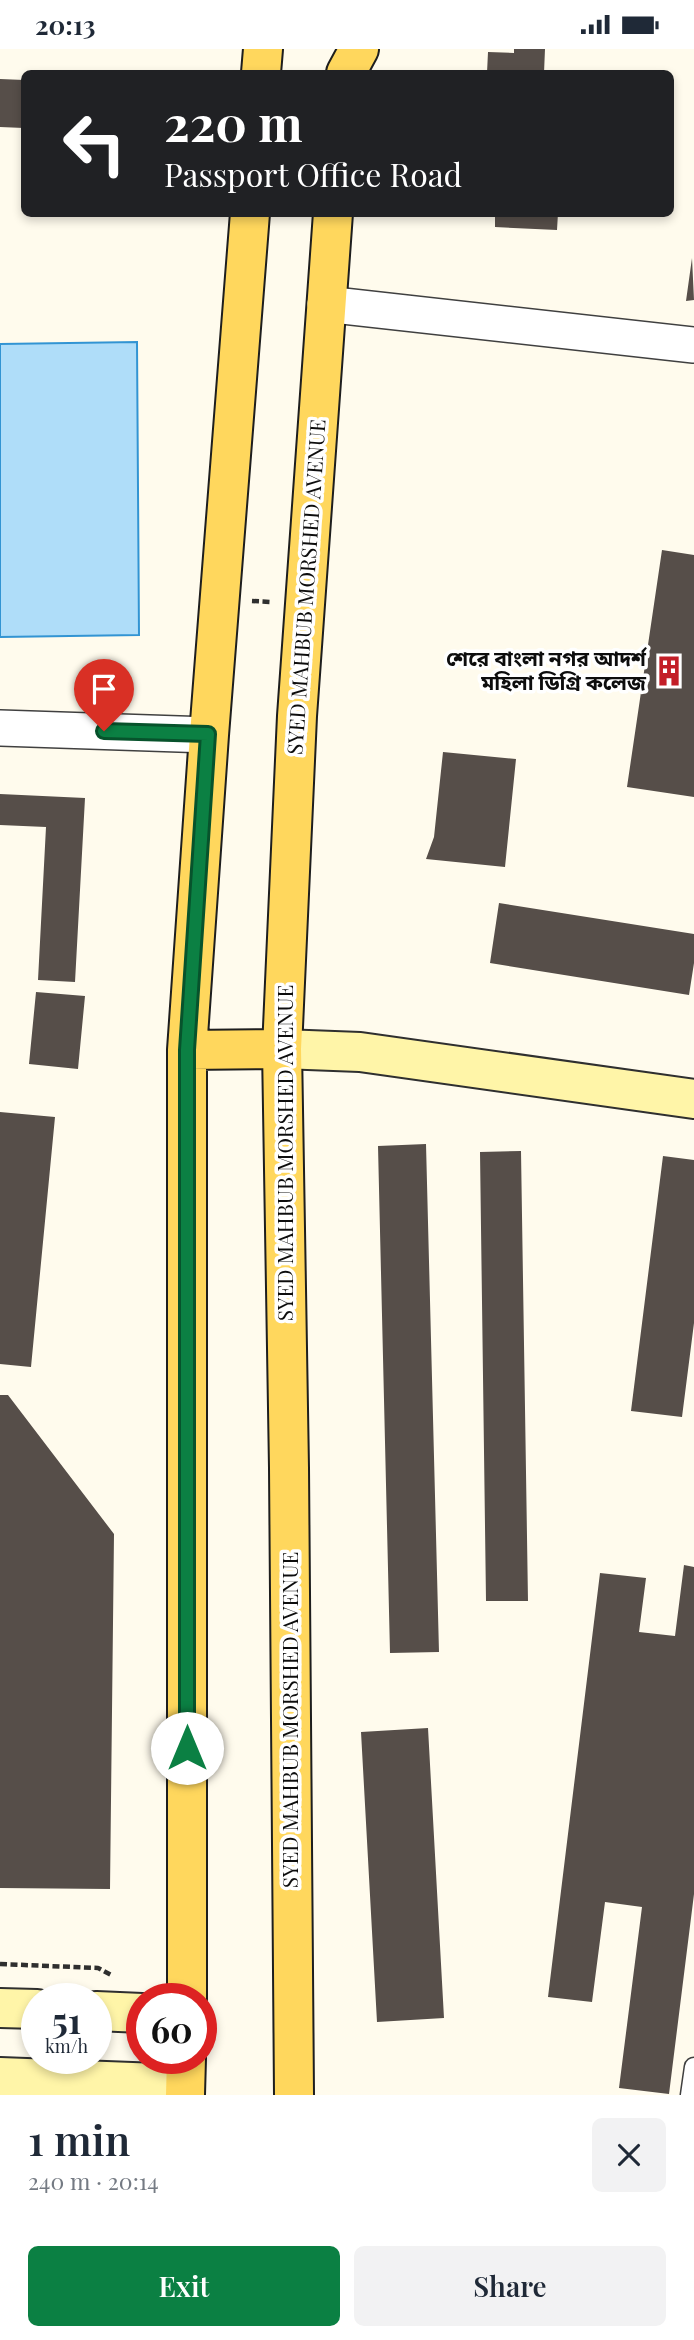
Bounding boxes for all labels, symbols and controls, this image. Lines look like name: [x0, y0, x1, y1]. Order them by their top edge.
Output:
text: 20:13: [35, 7, 95, 42]
text: 220 m: [164, 89, 303, 154]
icon: left: [49, 98, 140, 189]
text: Passport Office Road: [164, 152, 462, 195]
street label: SYED MAHBUB MORSHED AVENUE: [279, 418, 331, 756]
place label: শেরে বাংলা নগর আদর্শ মহিলা ডিগ্রি কলেজ: [446, 643, 648, 695]
building icon: শেরে বাংলা নগর আদর্শ মহিলা ডিগ্রি কলেজ: [652, 654, 686, 688]
pin: [74, 659, 134, 731]
icon: arrive: [85, 670, 123, 708]
street label: SYED MAHBUB MORSHED AVENUE: [270, 985, 298, 1321]
street label: SYED MAHBUB MORSHED AVENUE: [275, 1552, 303, 1888]
position arrow: [150, 1711, 224, 1785]
speed limit sign: 60: [126, 1983, 217, 2074]
text: 51: [52, 1996, 81, 2043]
text: km/h: [45, 2034, 88, 2058]
text: 1 min: [28, 2111, 130, 2167]
button: close: [592, 2118, 666, 2192]
text: 240 m · 20:14: [28, 2165, 159, 2196]
button: Exit: [28, 2246, 340, 2326]
button: Share: [354, 2246, 666, 2326]

